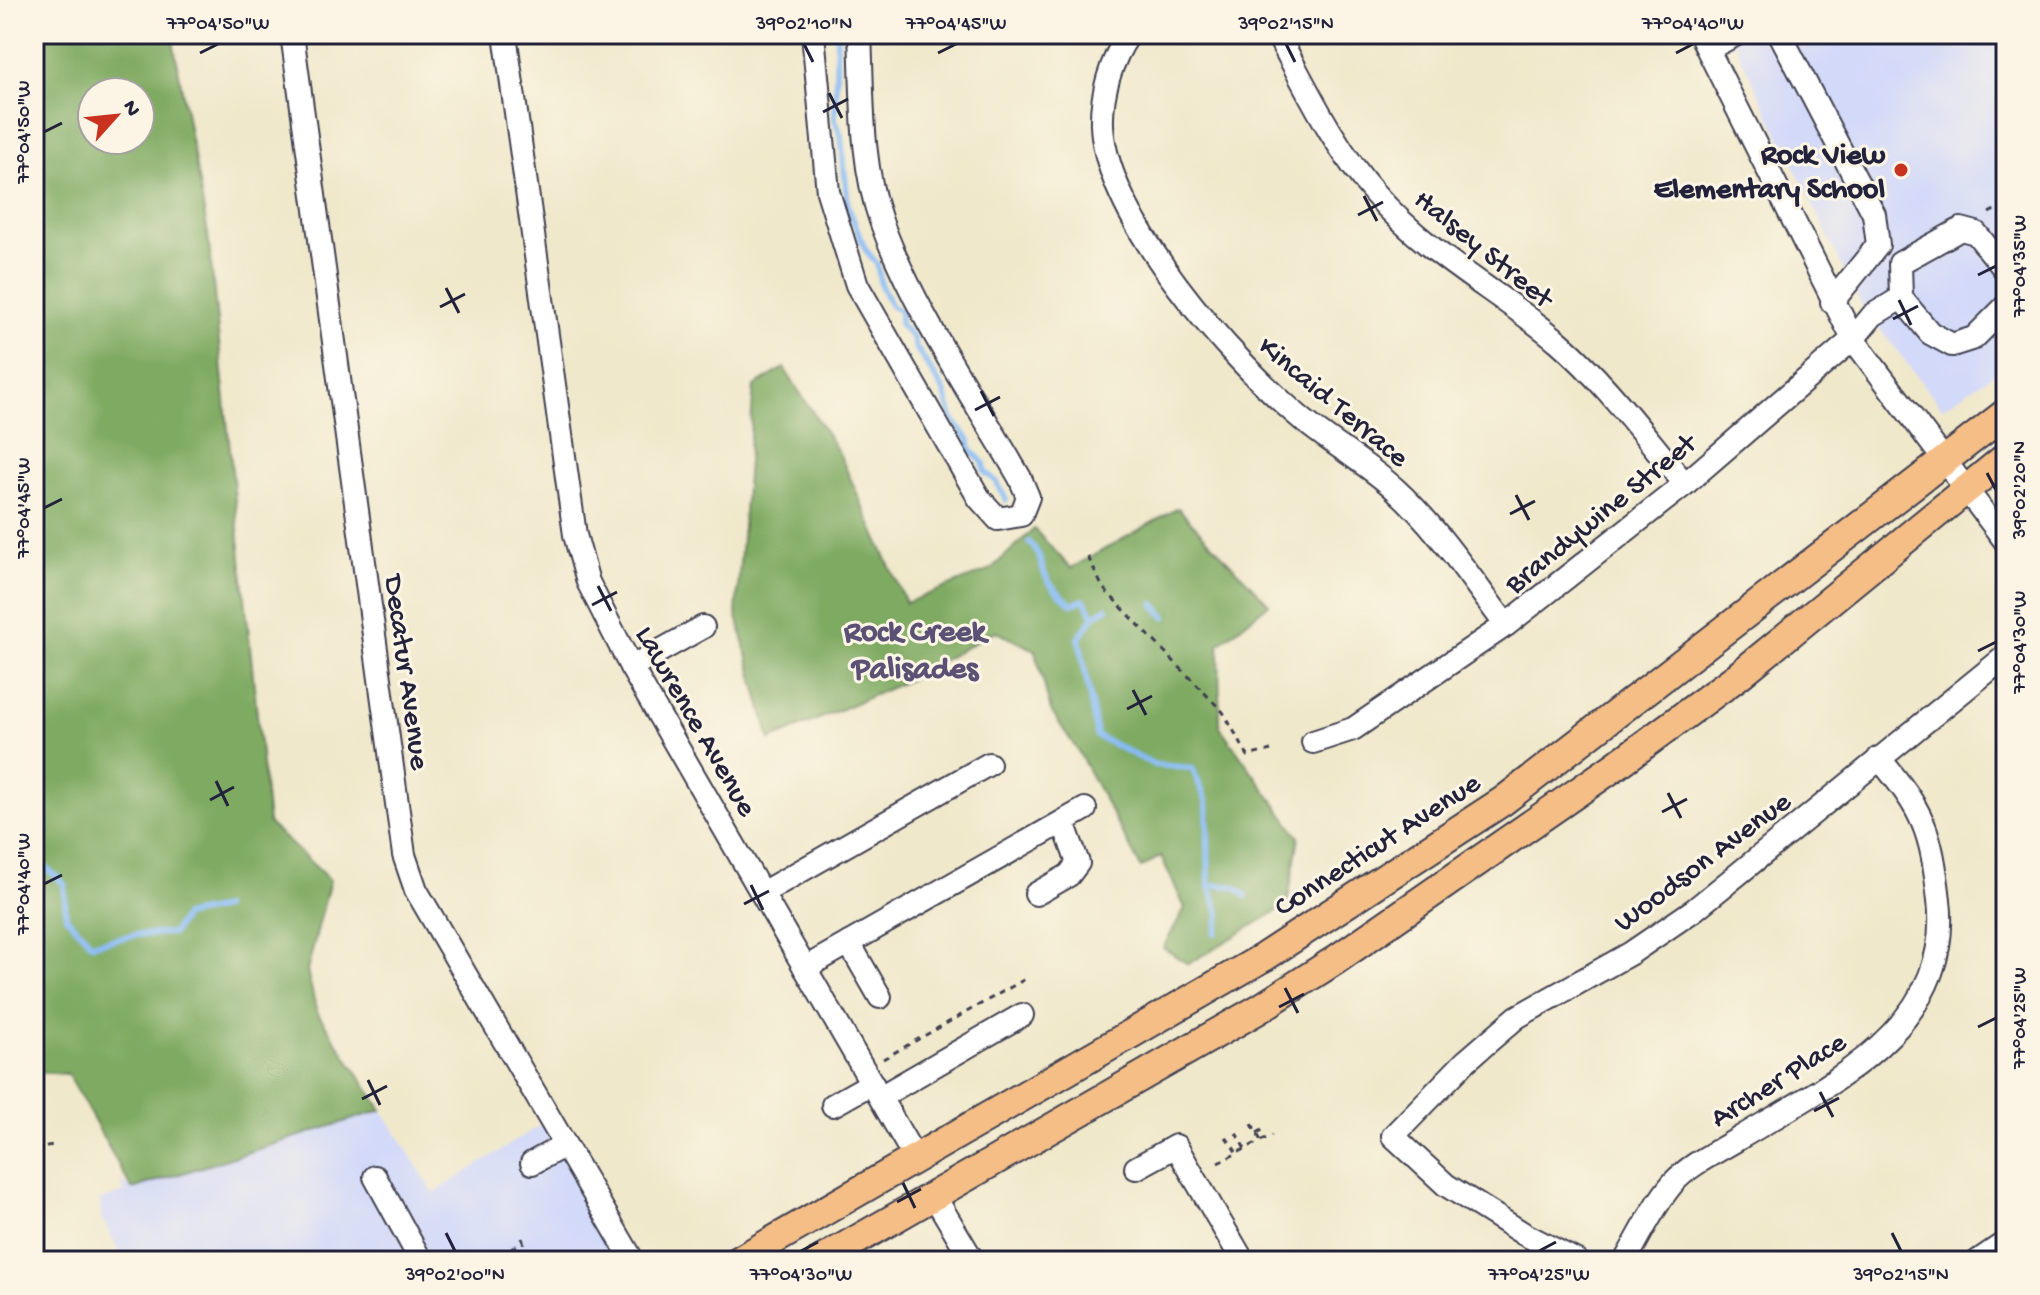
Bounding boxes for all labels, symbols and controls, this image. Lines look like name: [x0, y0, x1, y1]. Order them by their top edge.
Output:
text: 77°04'50"W: [166, 14, 269, 37]
text: 39°02'10"N: [755, 14, 852, 37]
text: 77°04'45"W: [905, 14, 1007, 37]
text: 39°02'15"N: [1237, 14, 1334, 37]
text: 77°04'40"W: [1641, 14, 1744, 37]
north arrow: [76, 76, 156, 156]
text: 77°04'50"W: [14, 81, 37, 184]
text: N: [115, 96, 145, 121]
place label: Rock View Elementary School: [1654, 140, 1886, 209]
marker: Rock View Elementary School: [1892, 161, 1910, 179]
street label: Halsey Street: [1406, 184, 1561, 319]
text: 77°04'35"W: [2010, 215, 2033, 318]
street label: Kincaid Terrace: [1250, 330, 1415, 477]
street label: Brandywine Street: [1498, 426, 1707, 604]
text: 39°02'20"N: [2010, 441, 2033, 540]
text: 77°04'45"W: [14, 458, 37, 560]
street label: Decatur Avenue: [373, 571, 436, 773]
text: 77°04'30"W: [2010, 591, 2033, 694]
district label: Rock Creek Palisades: [843, 615, 990, 690]
street label: Lawrence Avenue: [625, 621, 763, 824]
street label: Connecticut Avenue: [1269, 767, 1488, 926]
street label: Woodson Avenue: [1608, 785, 1799, 941]
text: 77°04'40"W: [14, 833, 37, 936]
text: 77°04'25"W: [2010, 967, 2033, 1070]
street label: Archer Place: [1705, 1026, 1854, 1137]
text: 39°02'00"N: [404, 1265, 505, 1288]
text: 77°04'30"W: [749, 1265, 852, 1288]
text: 77°04'25"W: [1487, 1265, 1590, 1288]
text: 39°02'15"N: [1852, 1265, 1949, 1288]

